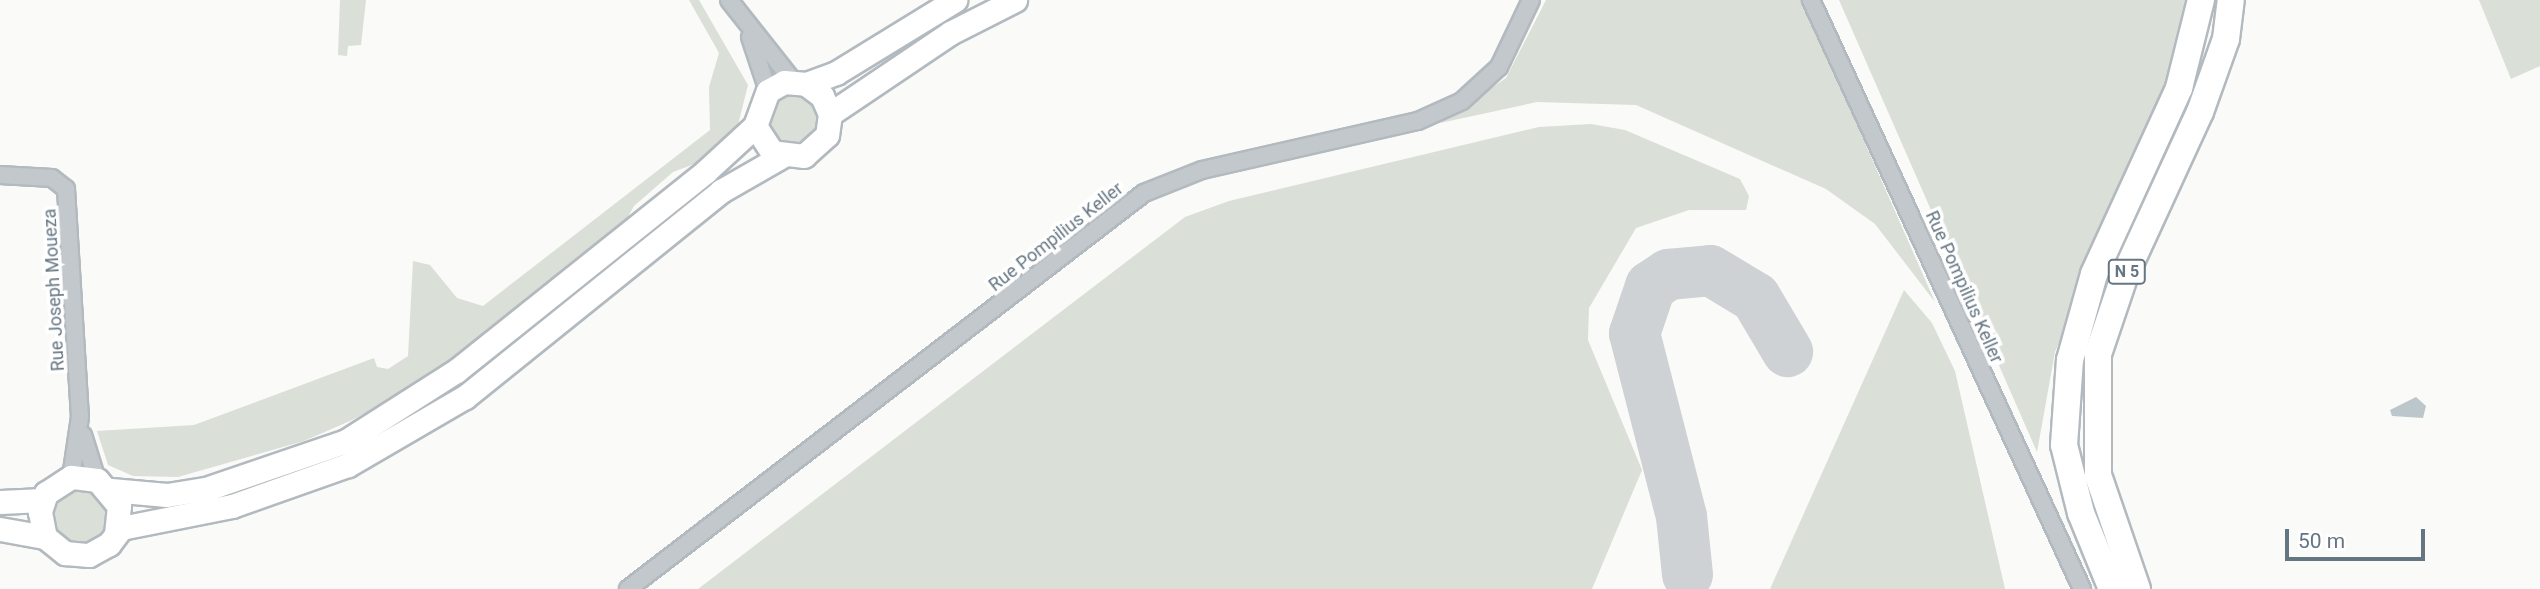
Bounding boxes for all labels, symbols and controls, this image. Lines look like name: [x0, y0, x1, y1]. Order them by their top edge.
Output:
street label: Rue Pompilius Keller: [985, 178, 1127, 296]
street label: Rue Joseph Moueza: [39, 208, 69, 372]
street label: Rue Pompilius Keller: [1921, 208, 2007, 366]
road number: N 5: [2108, 260, 2146, 284]
scale bar: [2288, 516, 2428, 560]
text: 50 m: [2298, 529, 2345, 553]

